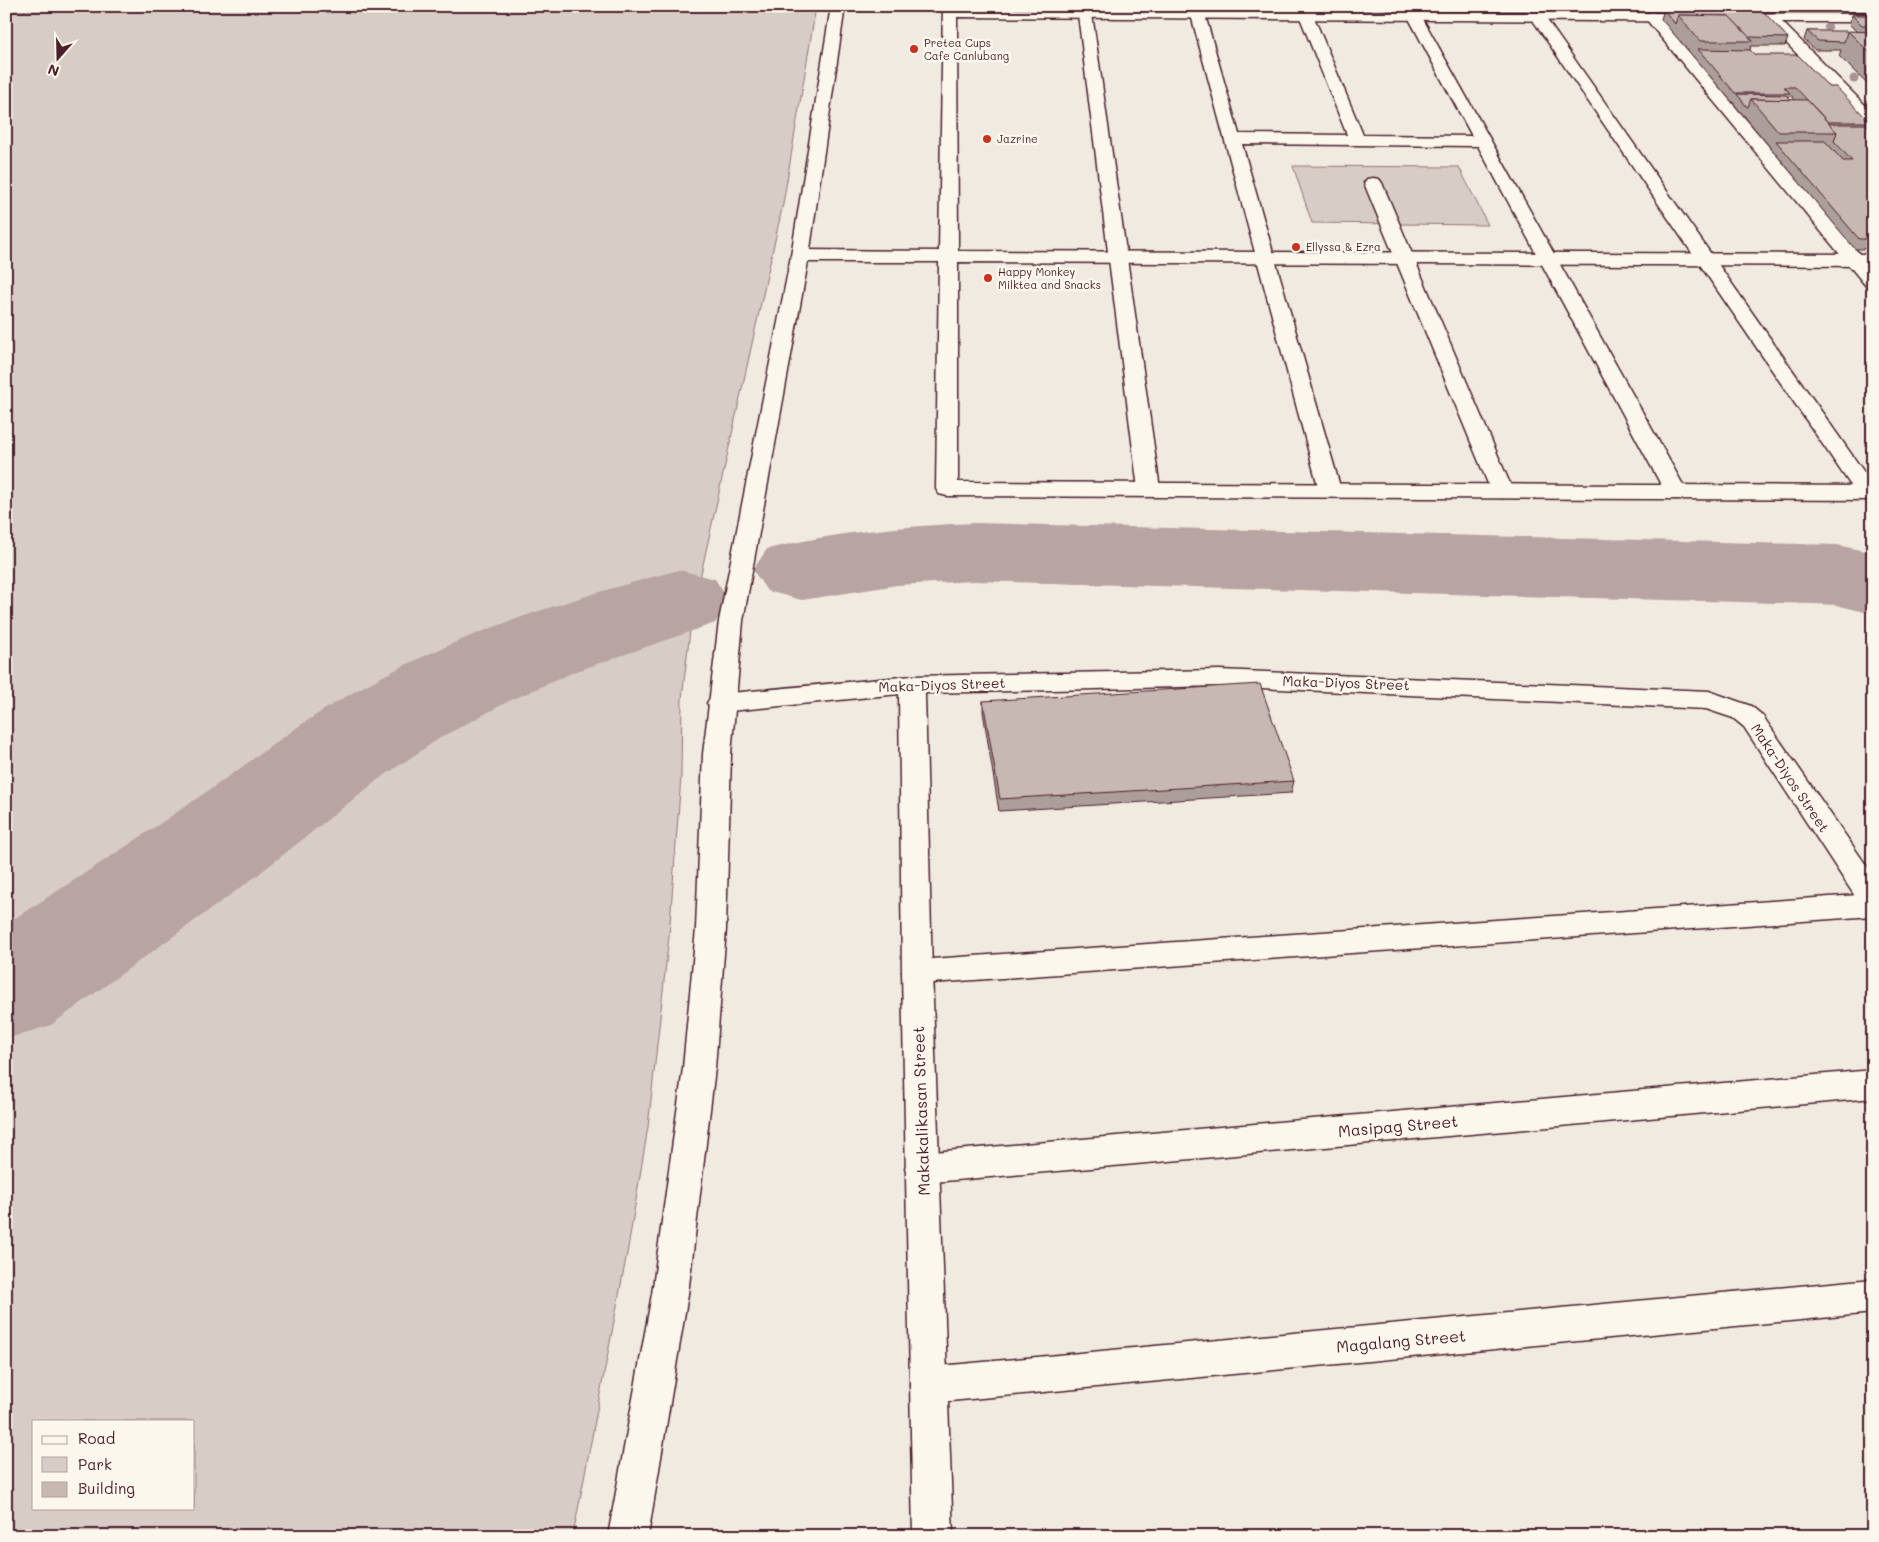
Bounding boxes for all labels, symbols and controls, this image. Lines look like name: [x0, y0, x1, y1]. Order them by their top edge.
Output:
north arrow: [32, 32, 82, 82]
place label: Pretea Cups Cafe Canlubang: [924, 35, 1009, 63]
marker: Pretea Cups Cafe Canlubang: [908, 43, 920, 55]
text: N: [45, 60, 62, 81]
place label: Jazrine: [997, 131, 1038, 146]
marker: Jazrine: [981, 133, 993, 145]
place label: Ellyssa & Ezra: [1306, 239, 1381, 254]
marker: Ellyssa & Ezra: [1290, 241, 1302, 253]
place label: Happy Monkey Milktea and Snacks: [998, 264, 1101, 292]
marker: Happy Monkey Milktea and Snacks: [982, 272, 994, 284]
street label: Maka-Diyos Street: [1282, 671, 1410, 694]
street label: Maka-Diyos Street: [878, 673, 1006, 696]
street label: Maka-Diyos Street: [1747, 720, 1834, 836]
street label: Makakalikasan Street: [907, 1026, 934, 1196]
street label: Masipag Street: [1337, 1110, 1459, 1141]
street label: Magalang Street: [1335, 1324, 1467, 1357]
legend: [32, 1420, 195, 1510]
text: Road: [78, 1428, 115, 1448]
text: Park: [78, 1454, 112, 1474]
text: Building: [78, 1478, 135, 1498]

